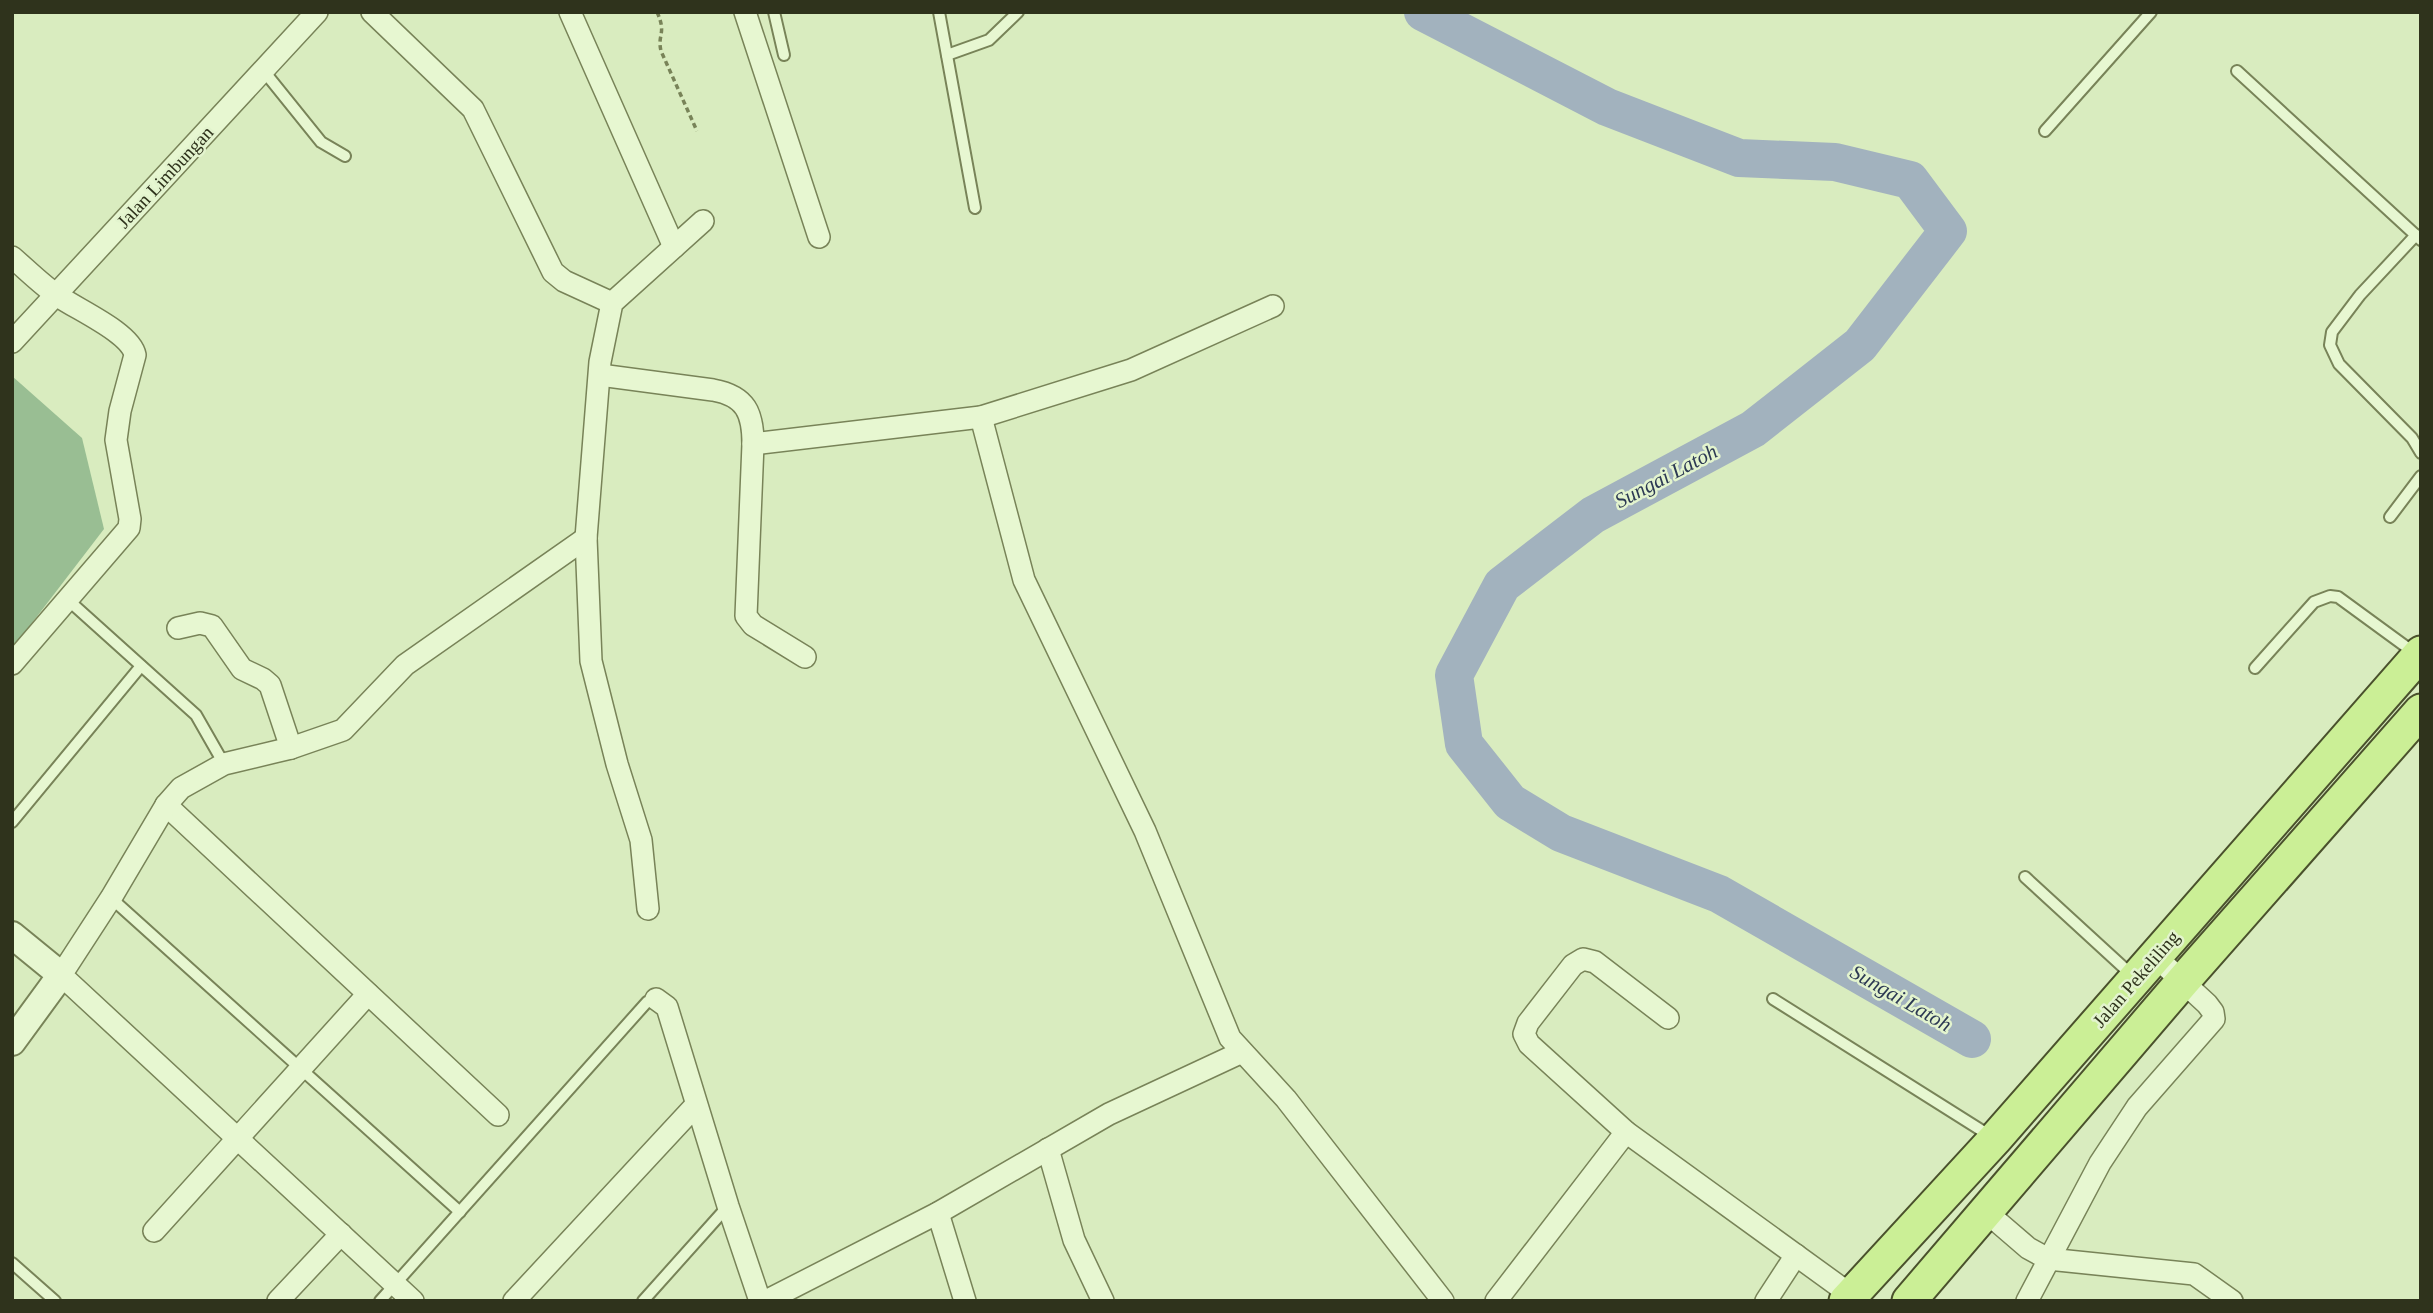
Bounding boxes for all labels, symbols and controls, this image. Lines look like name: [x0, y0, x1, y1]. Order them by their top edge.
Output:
street label: Jalan Limbungan: [113, 121, 218, 232]
water label: Sungai Latoh: [1611, 439, 1721, 513]
street label: Jalan Pekeliling: [2088, 926, 2184, 1031]
water label: Sungai Latoh: [1846, 959, 1956, 1037]

